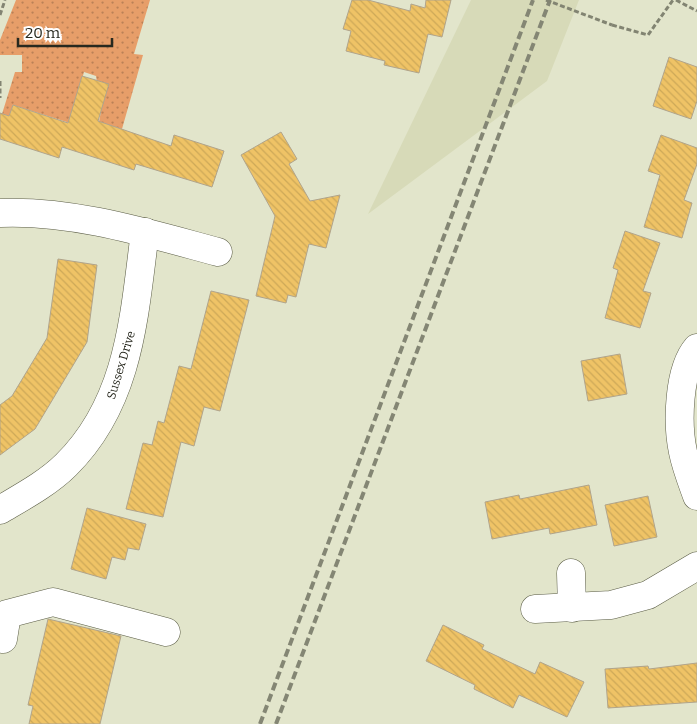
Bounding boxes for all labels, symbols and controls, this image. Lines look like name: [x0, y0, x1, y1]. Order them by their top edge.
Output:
scale bar: [18, 15, 111, 47]
text: 20 m: [25, 24, 61, 42]
street label: Sussex Drive: [104, 329, 138, 401]

